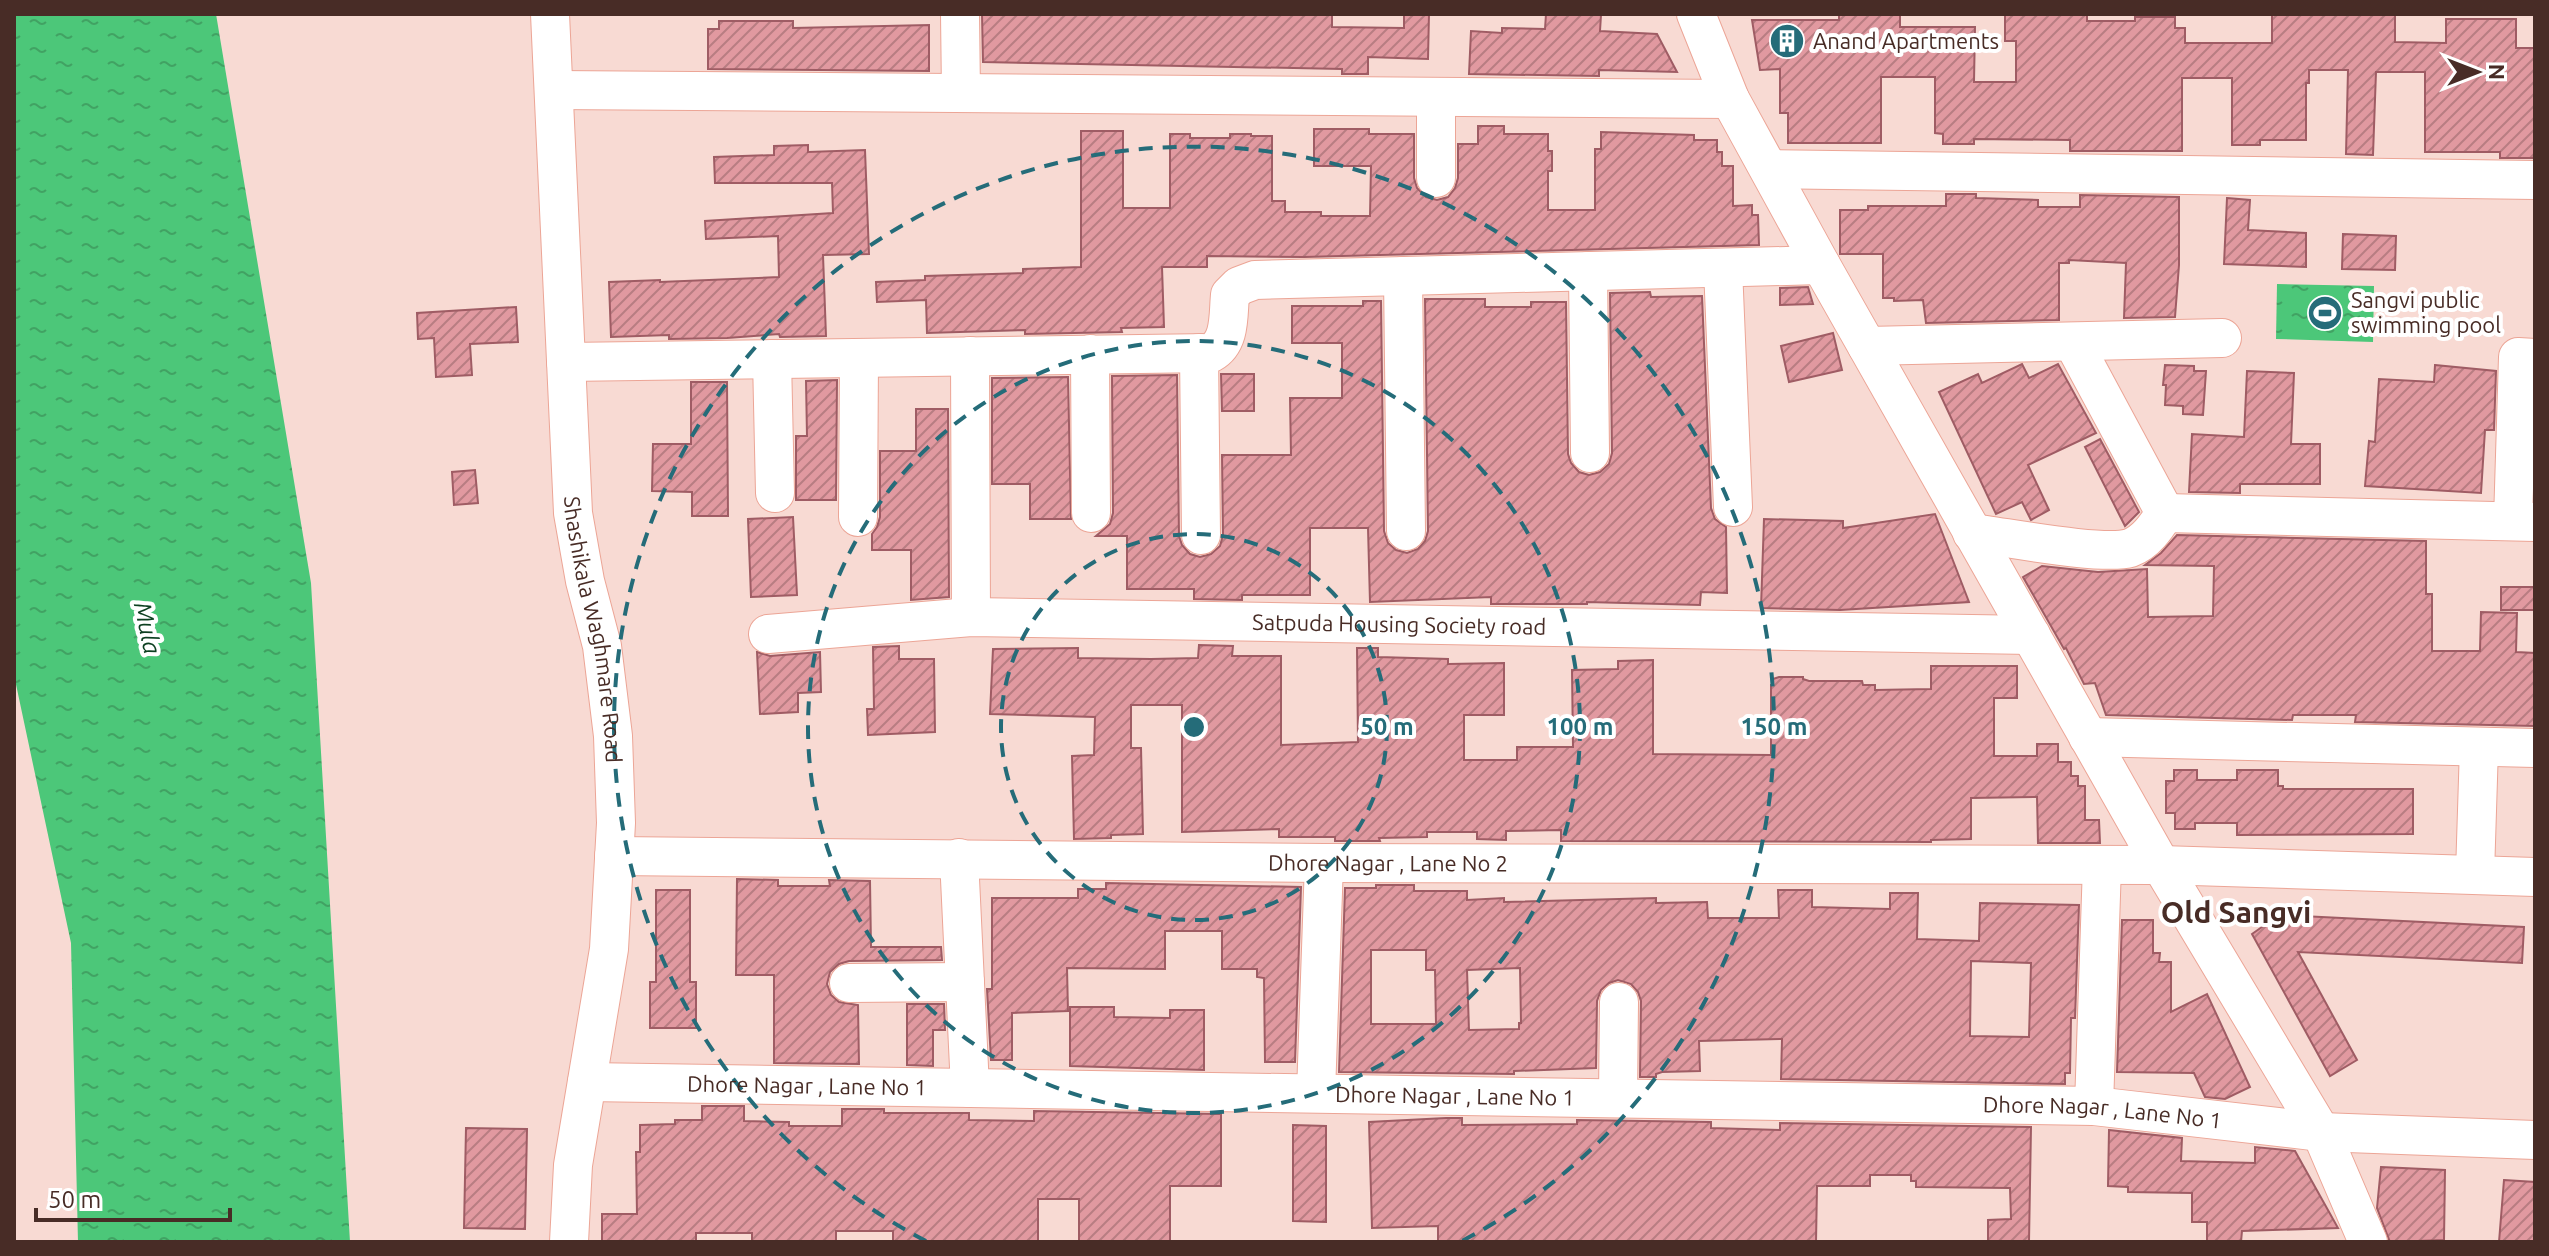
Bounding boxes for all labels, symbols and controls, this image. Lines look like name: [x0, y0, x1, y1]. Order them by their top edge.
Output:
building icon: Anand Apartments: [1768, 22, 1806, 60]
place label: Anand Apartments: [1813, 28, 1999, 53]
north arrow: [2437, 32, 2517, 112]
text: N: [2485, 64, 2510, 80]
place label: Sangvi public swimming pool: [2351, 287, 2501, 337]
sports icon: Sangvi public swimming pool: [2306, 294, 2344, 332]
street label: Shashikala Waghmare Road: [560, 496, 627, 763]
water label: Mula: [129, 599, 166, 656]
street label: Satpuda Housing Society road: [1252, 609, 1546, 639]
centre of rings: [1180, 713, 1208, 741]
text: 50 m: [1360, 713, 1414, 740]
text: 100 m: [1547, 713, 1613, 740]
text: 150 m: [1741, 713, 1807, 740]
street label: Dhore Nagar , Lane No 2: [1268, 849, 1508, 875]
district label: Old Sangvi: [2161, 895, 2311, 929]
street label: Dhore Nagar , Lane No 1: [687, 1071, 927, 1099]
street label: Dhore Nagar , Lane No 1: [1335, 1081, 1575, 1110]
street label: Dhore Nagar , Lane No 1: [1983, 1091, 2223, 1133]
scale bar: [36, 1172, 230, 1222]
text: 50 m: [48, 1186, 101, 1213]

